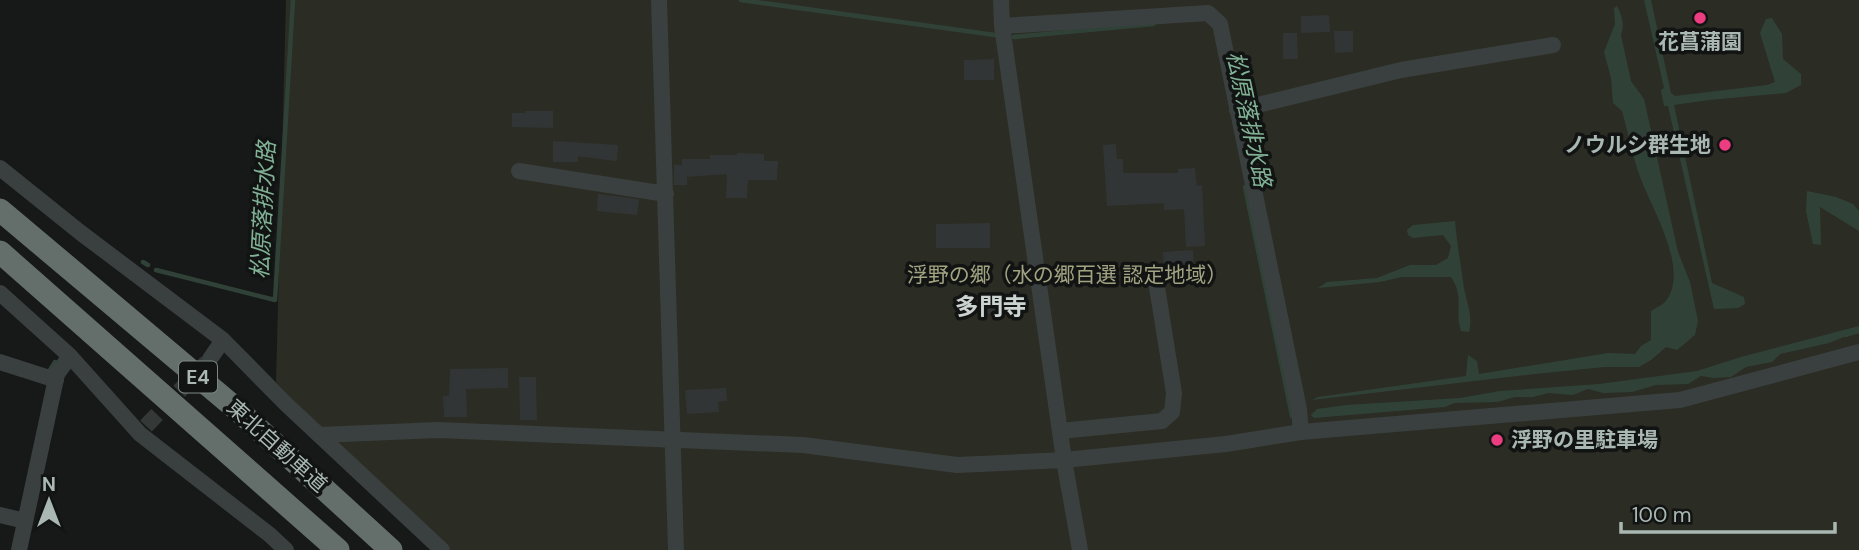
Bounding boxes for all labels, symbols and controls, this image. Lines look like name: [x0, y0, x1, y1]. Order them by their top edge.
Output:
marker: 花菖蒲園: [1692, 10, 1708, 26]
place label: 花菖蒲園: [1658, 28, 1742, 56]
water label: 松原落排水路: [1220, 48, 1278, 192]
place label: ノウルシ群生地: [1564, 131, 1711, 159]
marker: ノウルシ群生地: [1717, 137, 1733, 153]
water label: 松原落排水路: [244, 138, 282, 280]
park label: 浮野の郷（水の郷百選 認定地域）: [907, 261, 1227, 289]
district label: 多門寺: [955, 291, 1027, 322]
road number: E4: [179, 362, 217, 392]
street label: 東北自動車道: [221, 393, 333, 499]
place label: 浮野の里駐車場: [1511, 426, 1658, 454]
marker: 浮野の里駐車場: [1489, 432, 1505, 448]
north arrow: [14, 466, 84, 536]
text: N: [42, 472, 56, 497]
scale bar: [1621, 490, 1834, 534]
text: 100 m: [1632, 501, 1692, 529]

